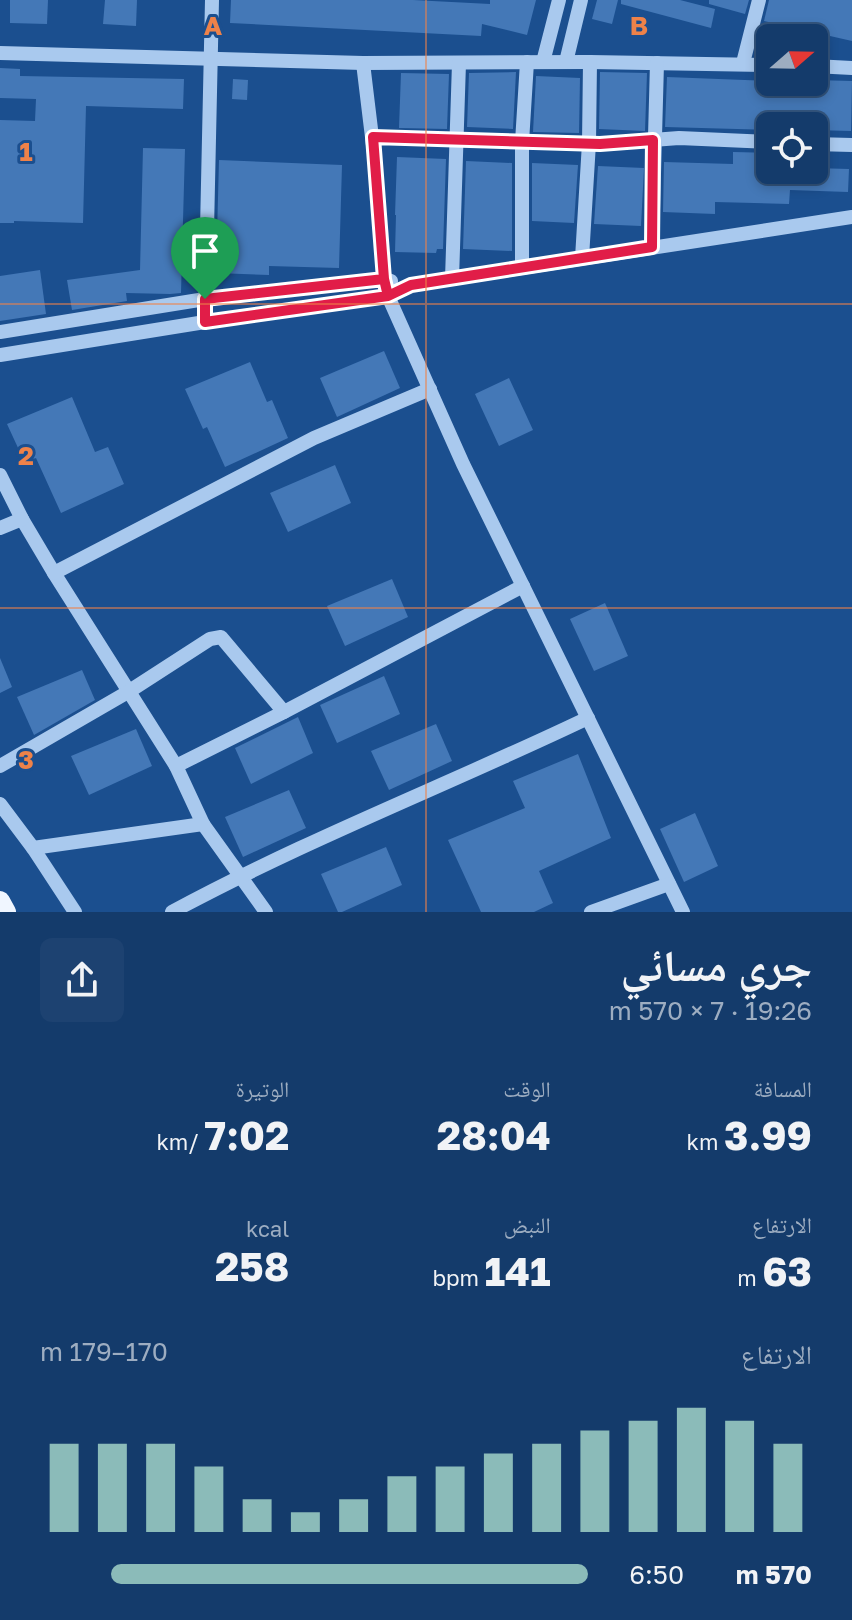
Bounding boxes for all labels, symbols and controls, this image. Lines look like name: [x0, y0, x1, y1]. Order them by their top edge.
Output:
text: A: [204, 10, 223, 41]
text: B: [630, 10, 648, 41]
north arrow: [756, 24, 828, 96]
map controls: [756, 24, 828, 184]
button: locate: [756, 112, 828, 184]
text: 1: [19, 136, 33, 167]
pin: [171, 217, 239, 299]
icon: arrive: [183, 229, 227, 273]
text: 2: [18, 440, 34, 471]
text: 3: [18, 744, 34, 775]
button: share: [40, 938, 124, 1022]
text: جري مسائي: [620, 938, 812, 991]
text: 19:26 · 7 × 570 m: [609, 995, 812, 1026]
text: الوتيرة: [236, 1075, 289, 1102]
text: الوقت: [503, 1075, 551, 1102]
text: المسافة: [754, 1075, 812, 1102]
text: 7:02: [204, 1111, 289, 1159]
text: 28:04: [437, 1111, 551, 1159]
text: 3.99: [724, 1111, 812, 1159]
text: /km: [156, 1128, 204, 1155]
text: km: [687, 1128, 724, 1155]
text: النبض: [504, 1211, 551, 1238]
text: الارتفاع: [752, 1211, 812, 1238]
text: kcal: [246, 1215, 289, 1242]
text: 258: [215, 1242, 289, 1290]
text: 141: [484, 1247, 551, 1295]
text: 63: [762, 1247, 812, 1295]
text: bpm: [432, 1264, 484, 1291]
text: m: [737, 1264, 762, 1291]
text: 170–179 m: [40, 1336, 168, 1367]
text: الارتفاع: [741, 1339, 812, 1370]
text: 6:50: [629, 1559, 684, 1590]
text: 570 m: [736, 1559, 812, 1590]

